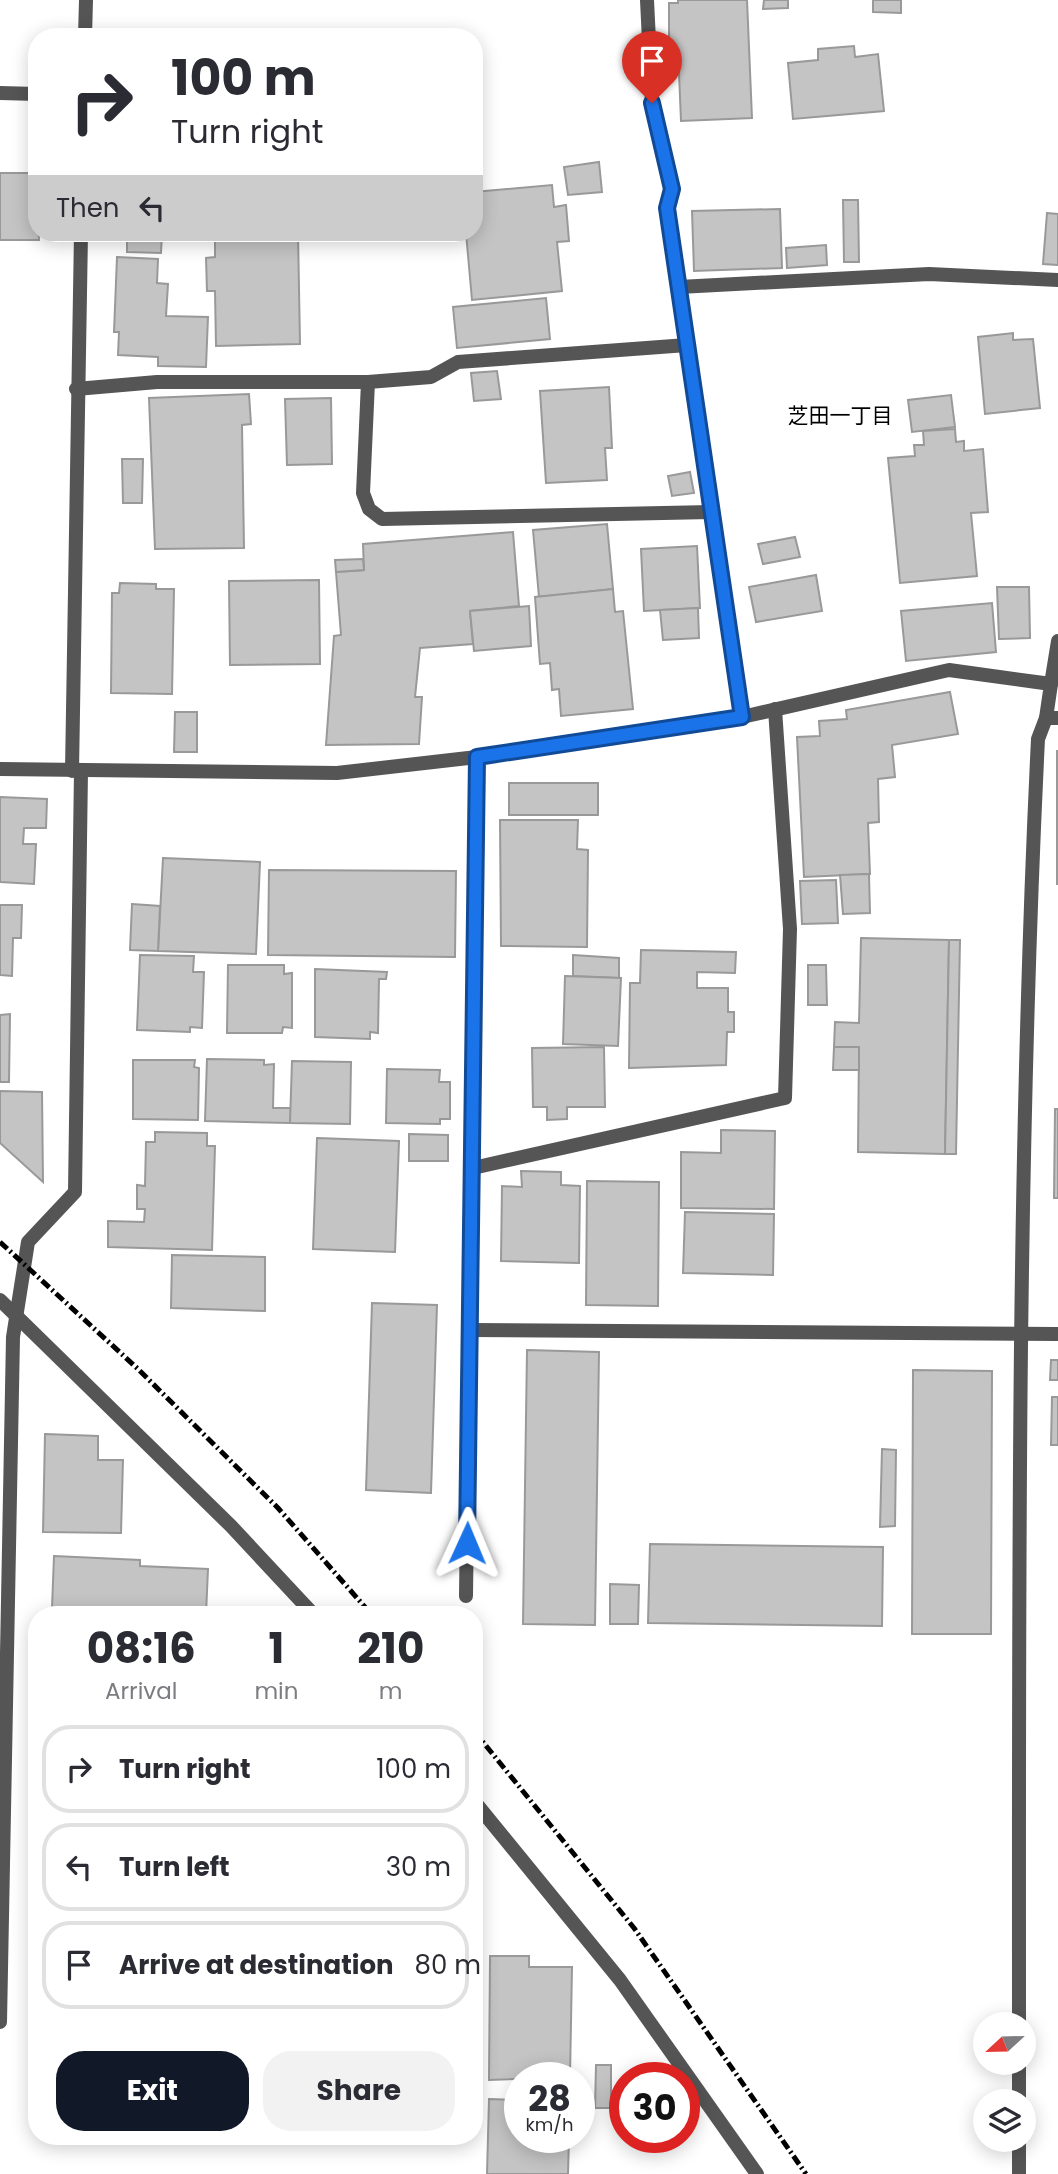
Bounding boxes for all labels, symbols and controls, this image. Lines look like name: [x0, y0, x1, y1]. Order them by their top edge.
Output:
pin: [622, 31, 682, 103]
icon: arrive: [633, 42, 671, 80]
text: 100 m: [171, 44, 316, 112]
icon: right: [56, 56, 147, 147]
text: Turn right: [171, 109, 323, 154]
icon: left: [133, 189, 171, 227]
text: Then: [56, 190, 119, 226]
district label: 芝田一丁目: [788, 401, 893, 430]
position arrow: [430, 1506, 504, 1580]
text: 08:16: [87, 1619, 196, 1678]
text: 1: [269, 1619, 284, 1678]
text: 210: [357, 1619, 424, 1678]
text: Arrival: [105, 1675, 177, 1707]
text: min: [254, 1675, 298, 1707]
text: m: [379, 1675, 403, 1707]
icon: right: [60, 1750, 98, 1788]
text: Turn right: [119, 1751, 251, 1787]
text: 100 m: [376, 1751, 451, 1787]
icon: left: [60, 1848, 98, 1886]
text: Turn left: [119, 1849, 230, 1885]
text: 30 m: [386, 1849, 451, 1885]
icon: arrive: [60, 1946, 98, 1984]
text: Arrive at destination: [119, 1947, 394, 1983]
text: 80 m: [415, 1947, 481, 1983]
north arrow: [973, 2012, 1036, 2076]
map controls: [973, 2012, 1036, 2152]
button: Exit: [56, 2051, 249, 2131]
button: Share: [263, 2051, 455, 2131]
speed limit sign: 30: [609, 2062, 700, 2153]
text: 28: [528, 2074, 571, 2123]
button: layers: [973, 2089, 1036, 2152]
text: km/h: [526, 2112, 573, 2137]

